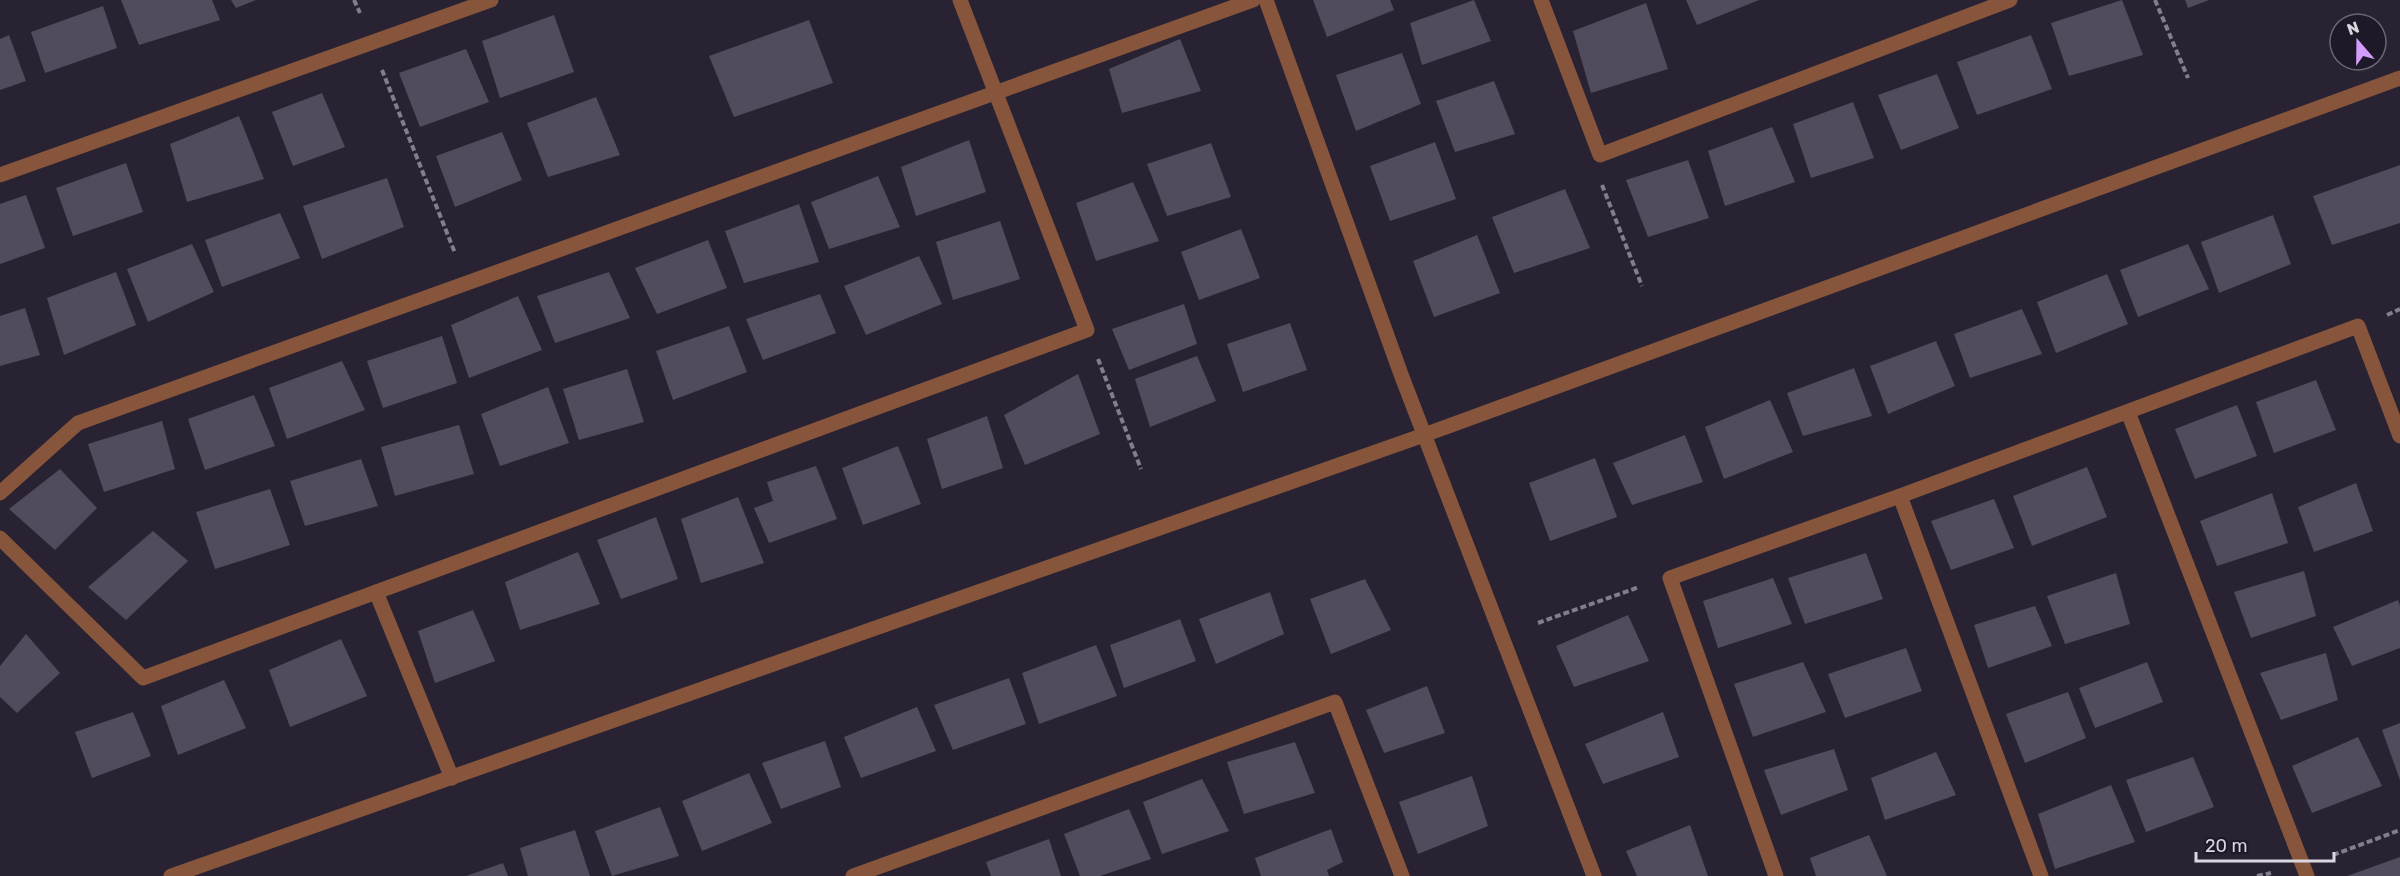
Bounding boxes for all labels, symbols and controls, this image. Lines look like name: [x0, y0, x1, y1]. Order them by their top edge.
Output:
north arrow: [2328, 12, 2388, 72]
text: N: [2344, 17, 2362, 39]
scale bar: [2196, 825, 2334, 863]
text: 20 m: [2205, 835, 2247, 857]

